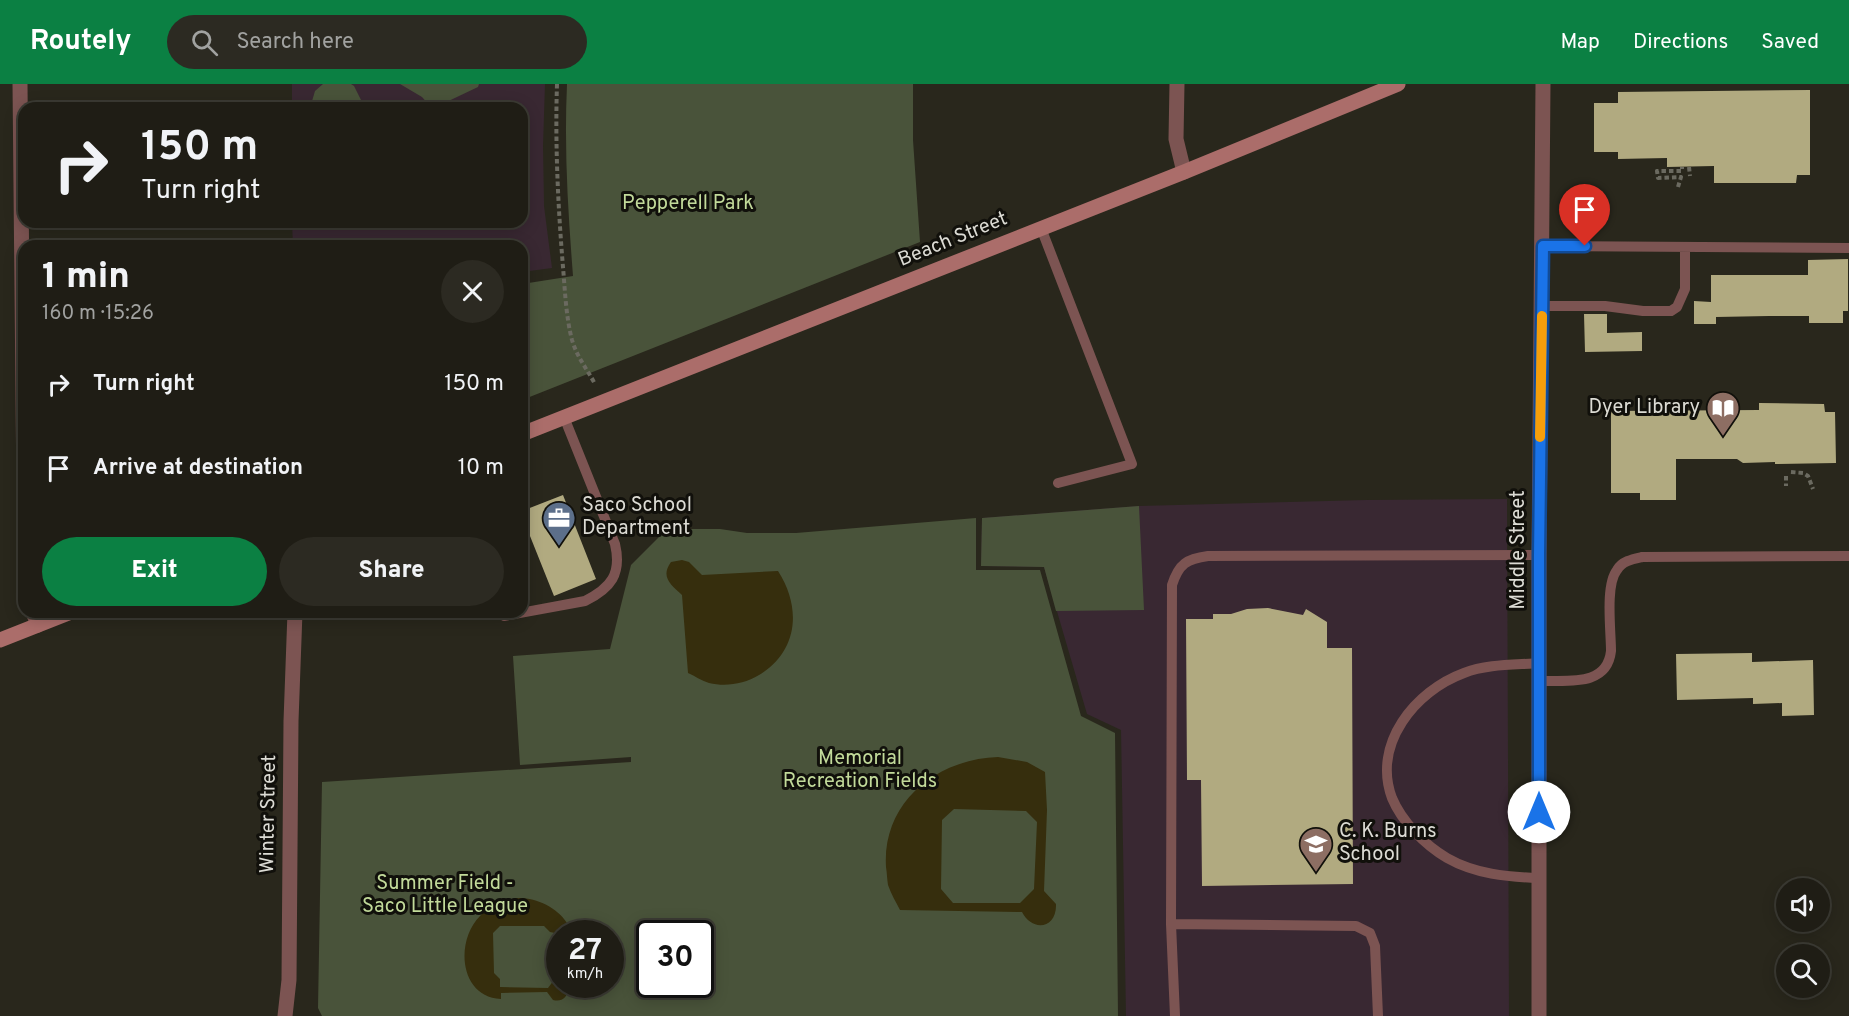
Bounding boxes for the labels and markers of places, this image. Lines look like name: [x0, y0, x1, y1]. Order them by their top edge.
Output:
pin: [1559, 184, 1610, 246]
library icon: Dyer Library: [1705, 390, 1741, 437]
place label: Dyer Library: [1589, 395, 1700, 421]
place label: Saco School Department: [582, 493, 692, 542]
office icon: Saco School Department: [541, 500, 577, 547]
place label: C. K. Burns School: [1339, 819, 1437, 868]
school or university icon: C. K. Burns School: [1298, 826, 1334, 873]

